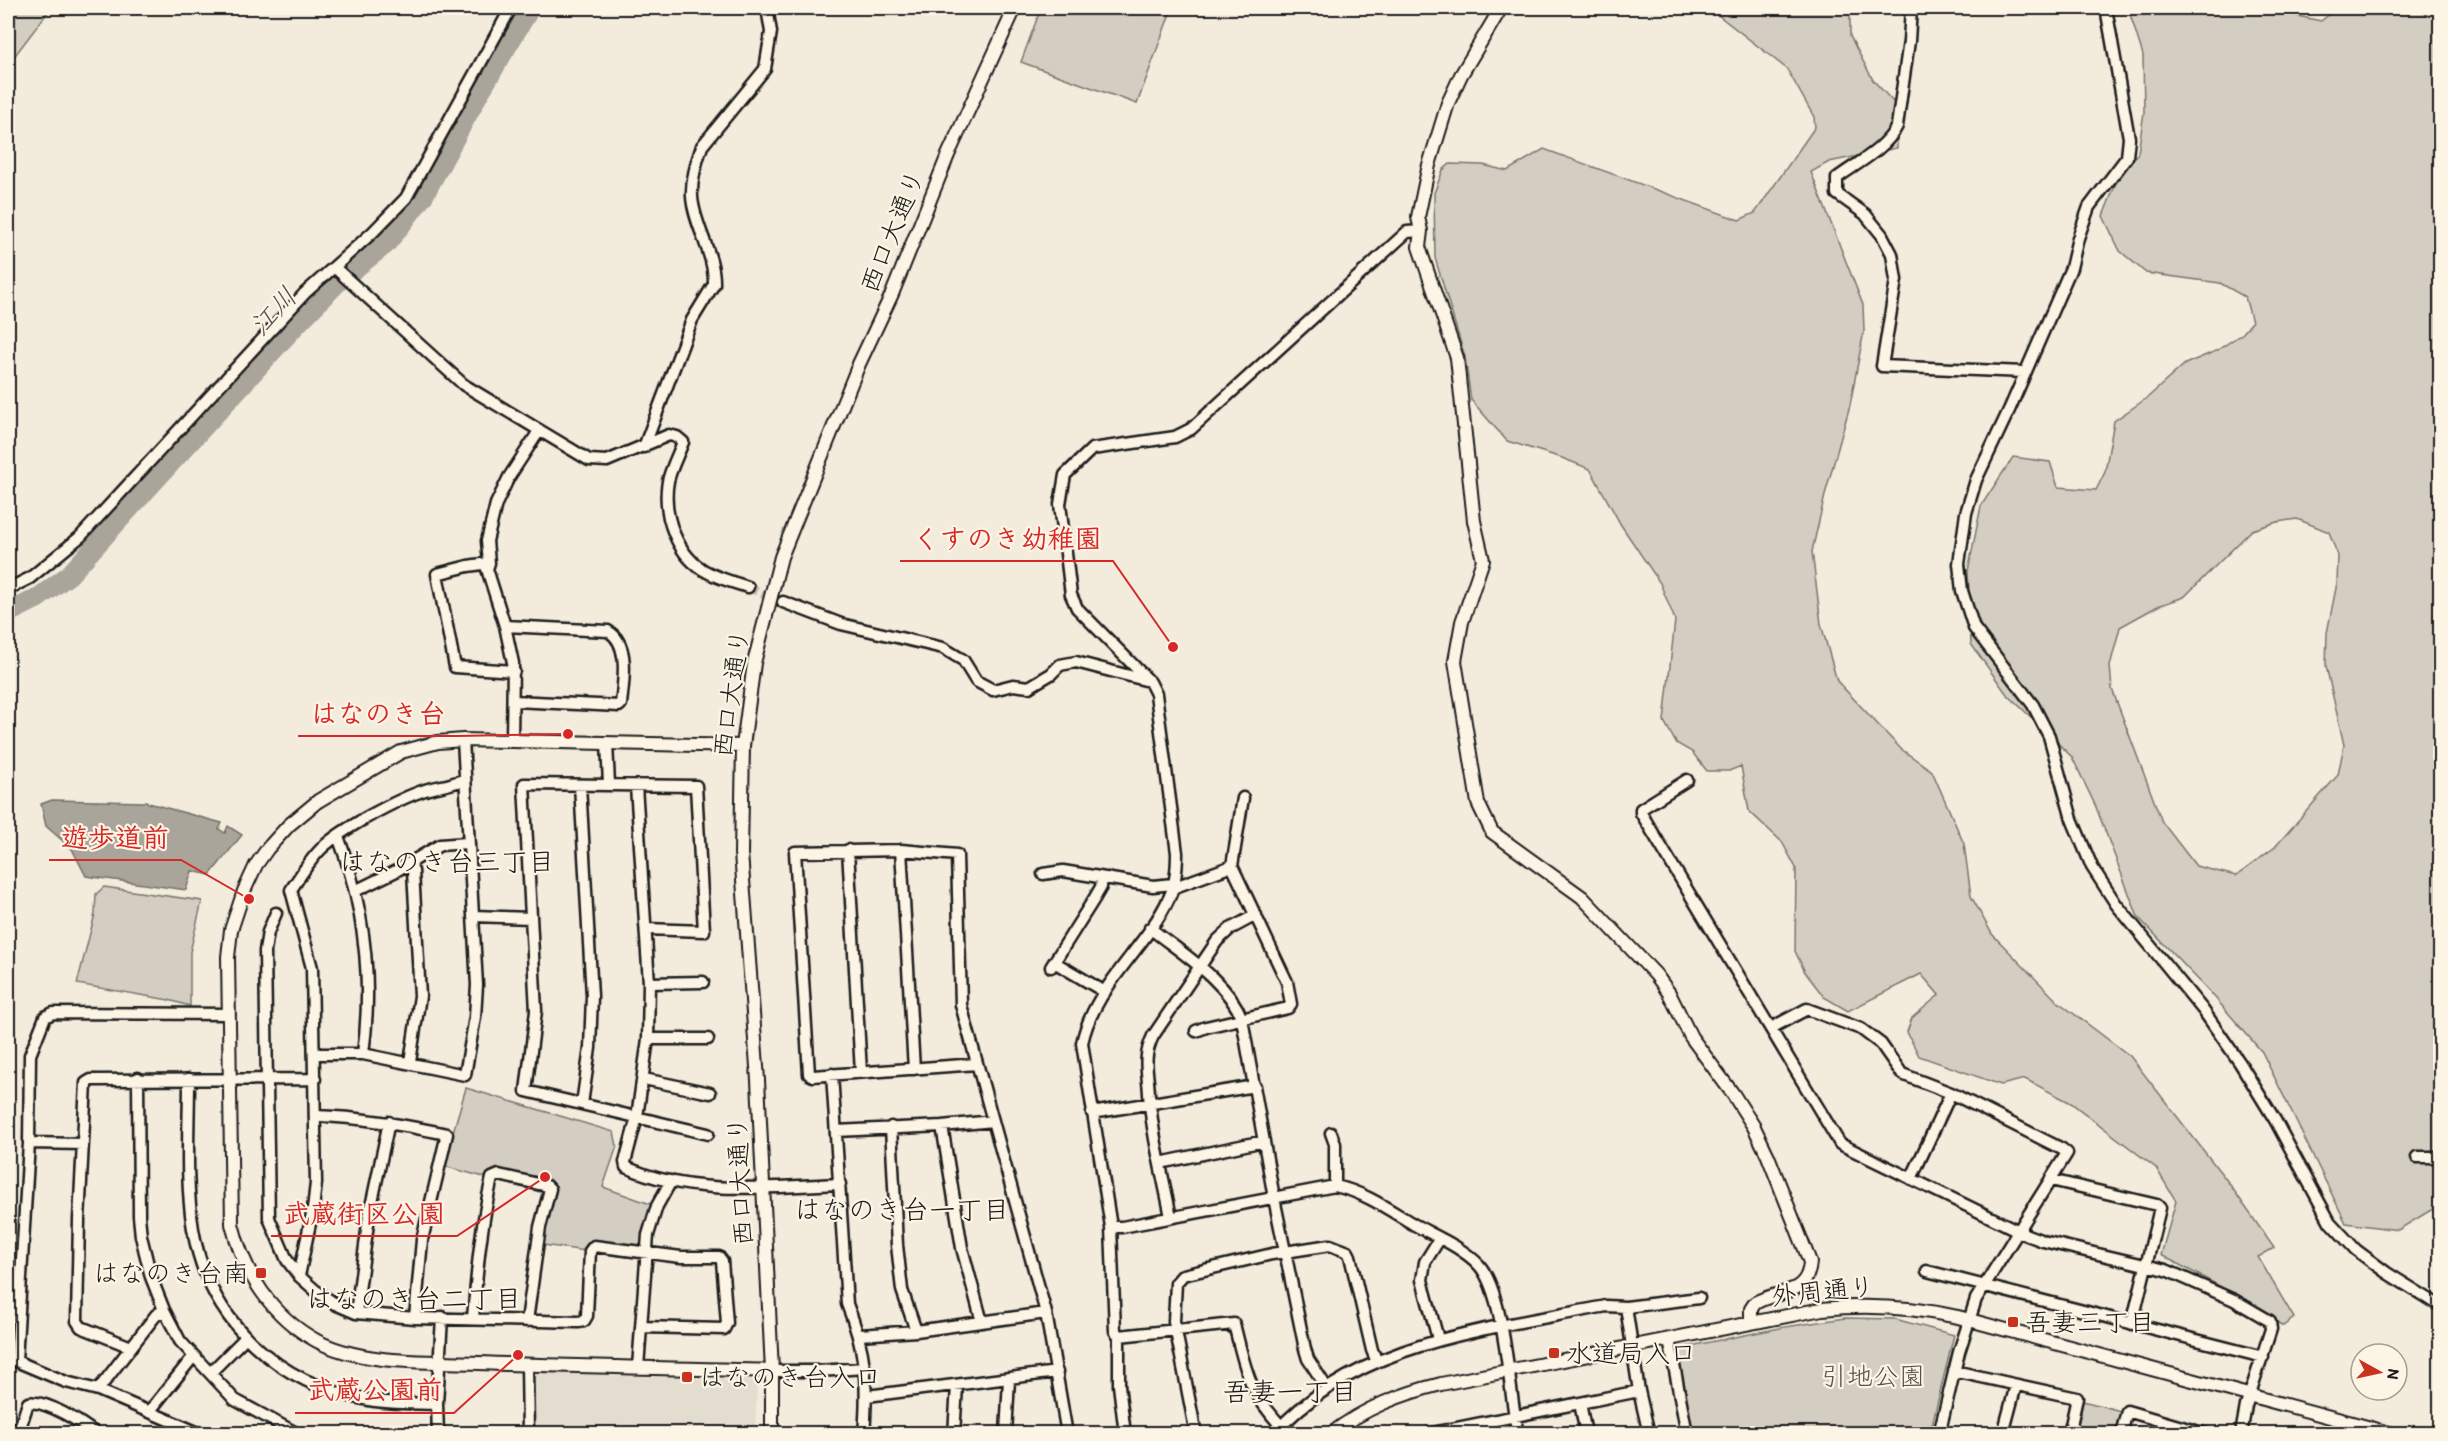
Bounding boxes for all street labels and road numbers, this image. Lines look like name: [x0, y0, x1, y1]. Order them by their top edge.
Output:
street label: 西口大通り: [853, 165, 931, 297]
street label: 西口大通り: [706, 626, 756, 760]
street label: 西口大通り: [721, 1115, 759, 1247]
street label: 外周通り: [1770, 1270, 1876, 1312]

